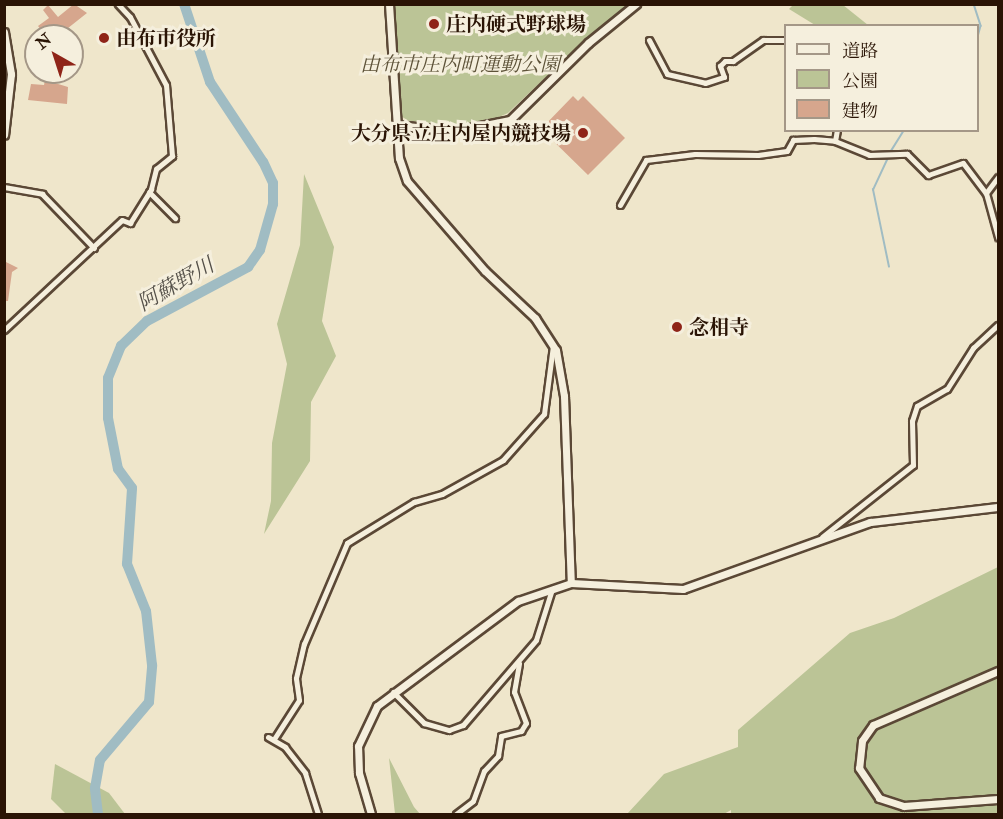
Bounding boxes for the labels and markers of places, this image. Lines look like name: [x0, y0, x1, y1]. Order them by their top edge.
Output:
place label: 庄内硬式野球場: [446, 12, 586, 36]
marker: 庄内硬式野球場: [427, 17, 441, 31]
place label: 由布市役所: [116, 26, 216, 50]
marker: 由布市役所: [97, 31, 111, 45]
place label: 大分県立庄内屋内競技場: [351, 121, 571, 145]
marker: 大分県立庄内屋内競技場: [576, 126, 590, 140]
place label: 念相寺: [689, 315, 749, 339]
marker: 念相寺: [670, 320, 684, 334]

